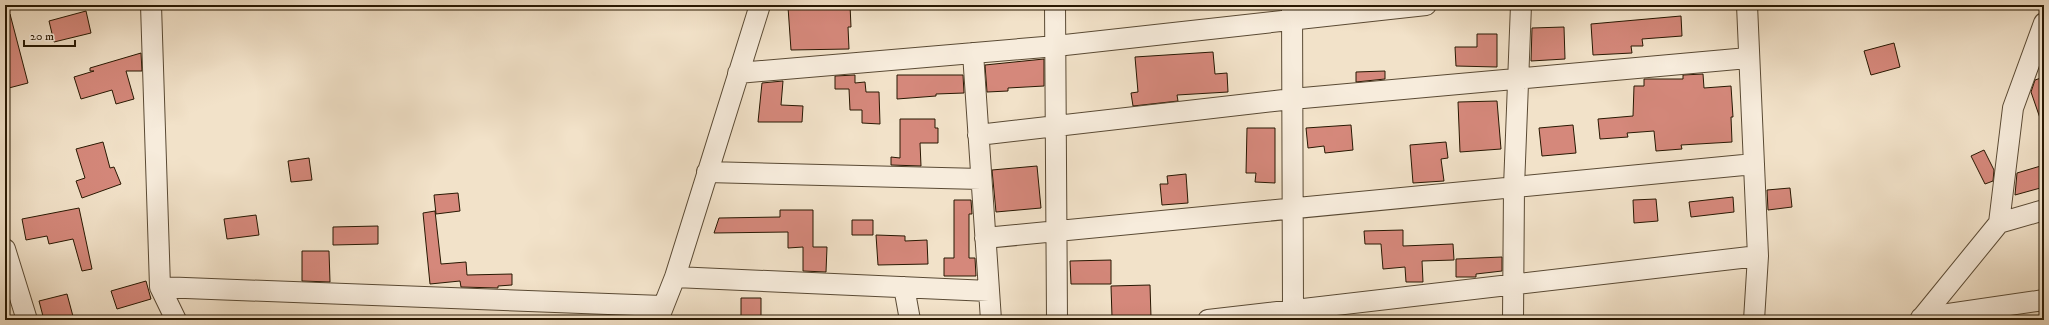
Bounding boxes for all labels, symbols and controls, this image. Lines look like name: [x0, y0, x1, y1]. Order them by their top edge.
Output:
scale bar: [24, 22, 75, 48]
text: 20 m: [30, 29, 54, 44]

